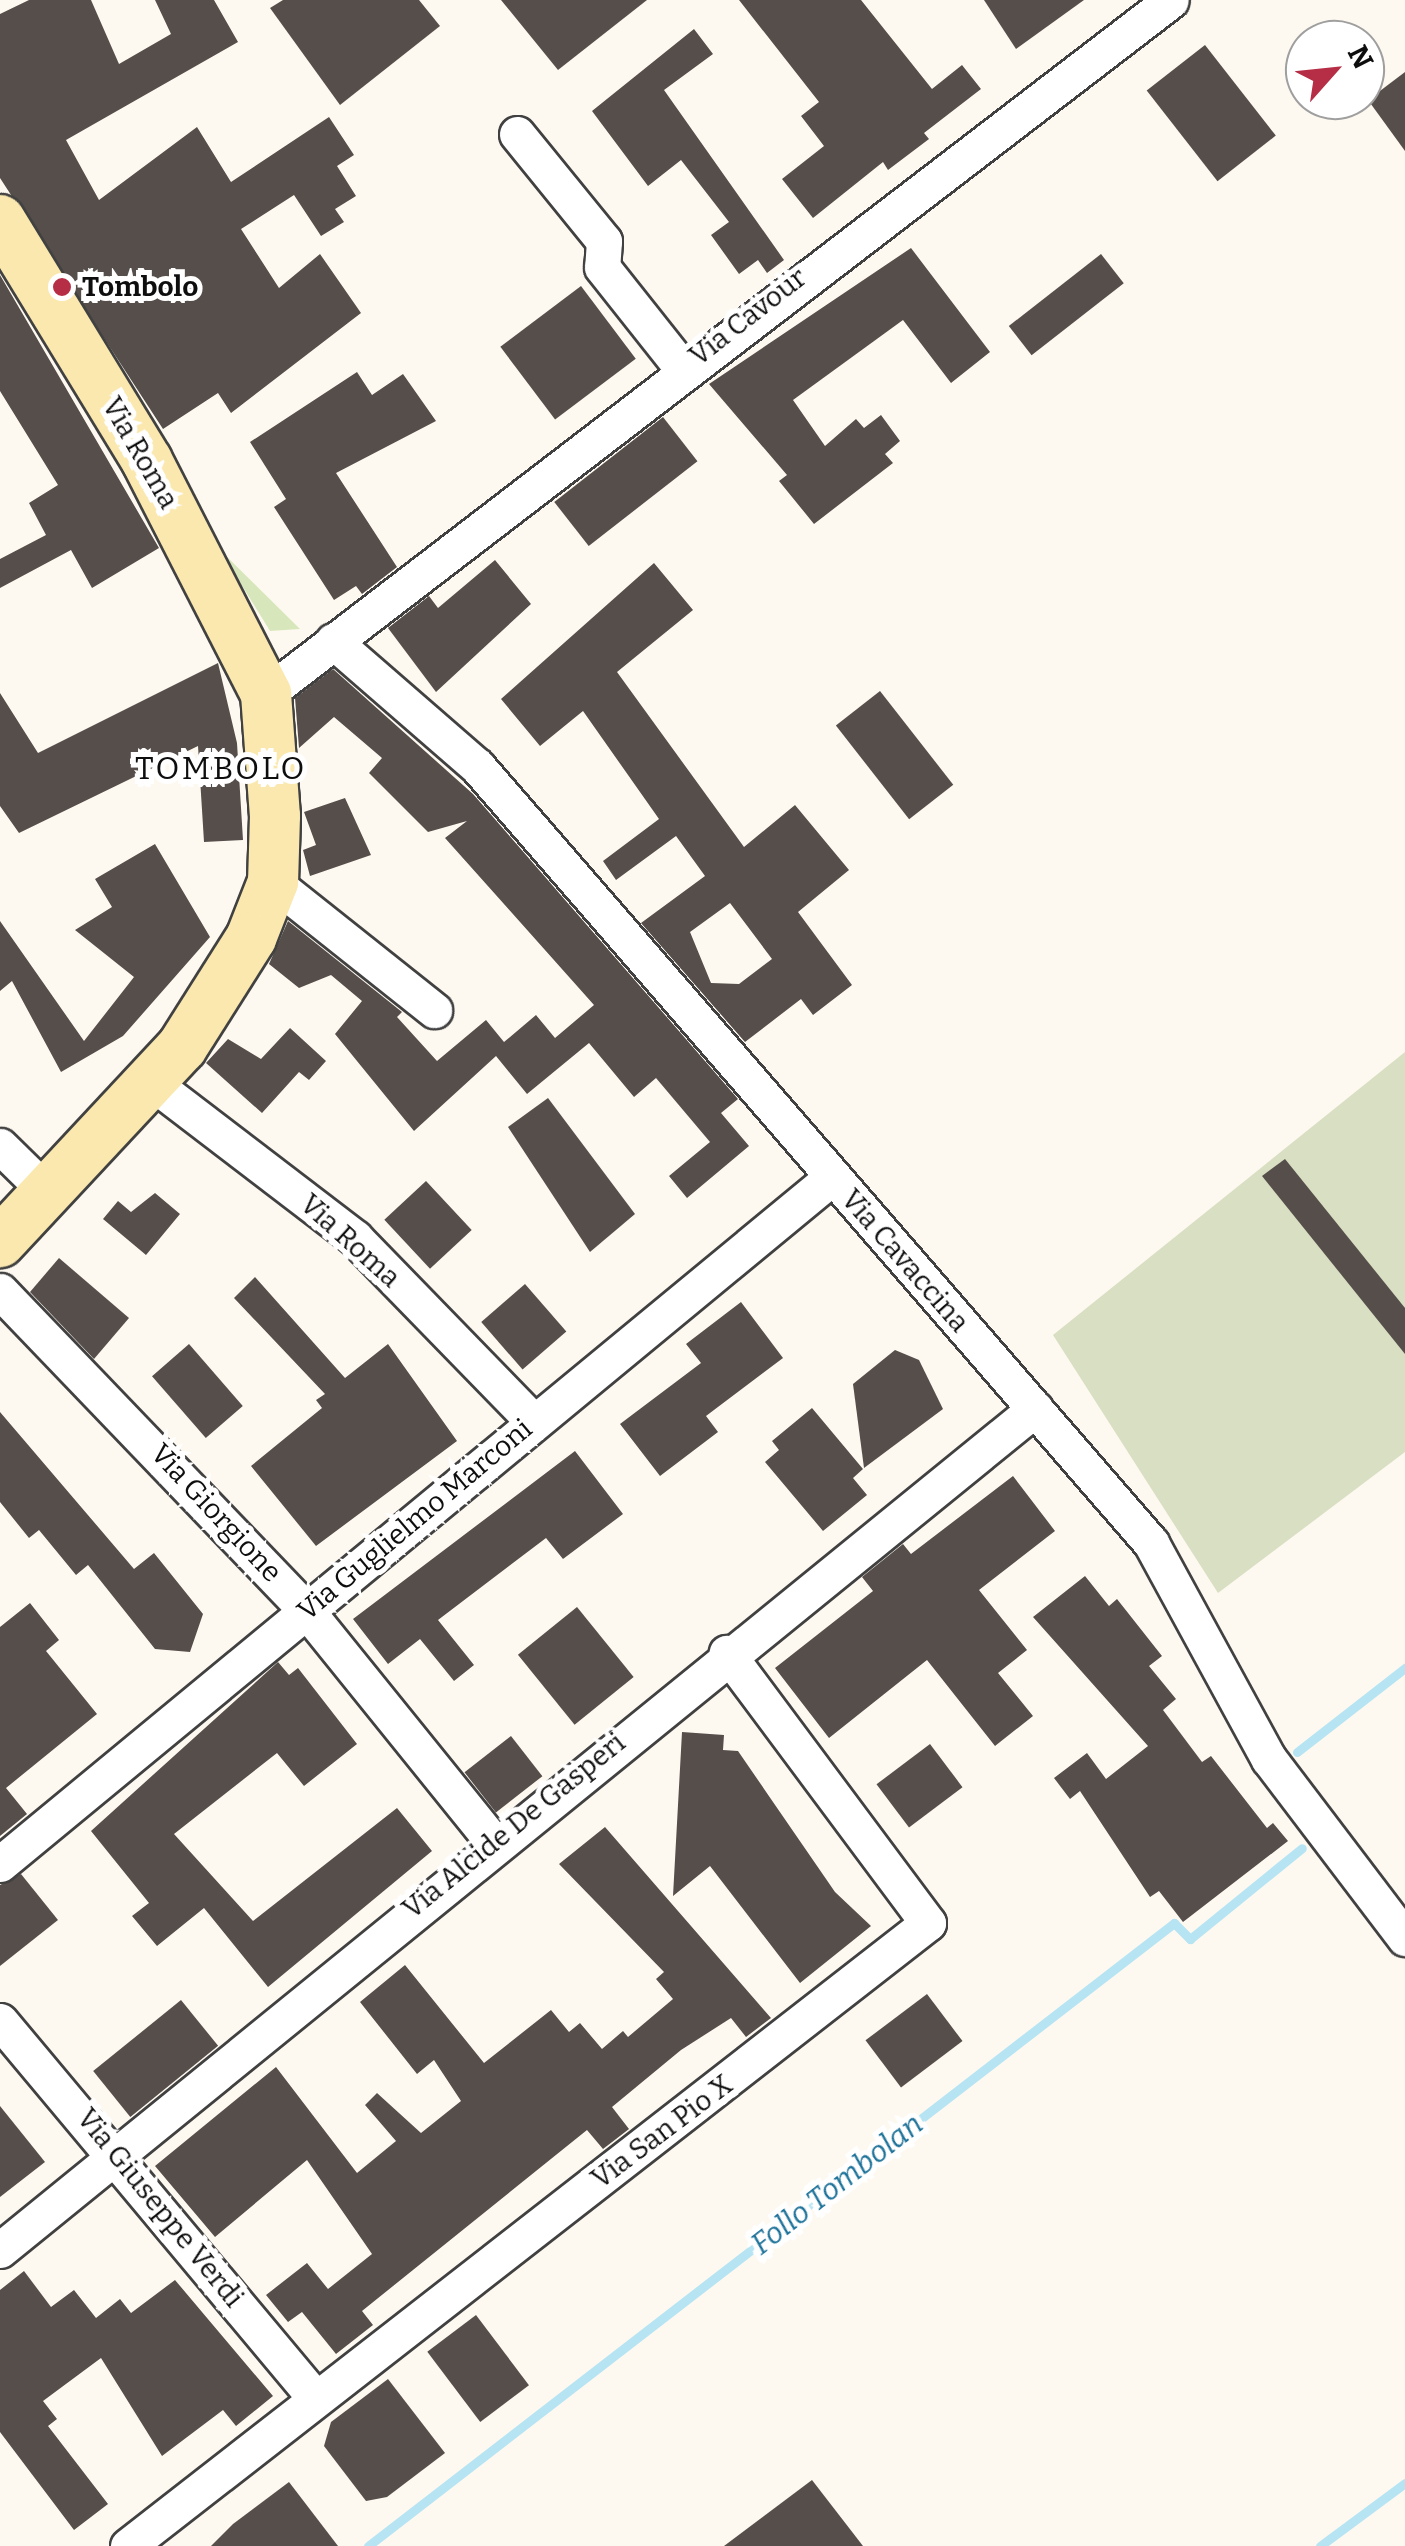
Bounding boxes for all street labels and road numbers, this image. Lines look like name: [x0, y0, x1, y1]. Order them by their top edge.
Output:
street label: Via Cavour: [683, 261, 813, 373]
street label: Via Roma: [95, 391, 185, 515]
street label: Via Cavaccina: [834, 1183, 976, 1339]
street label: Via Roma: [293, 1187, 407, 1295]
street label: Via Guglielmo Marconi: [291, 1412, 539, 1628]
street label: Via Giorgione: [143, 1437, 289, 1589]
street label: Via Alcide De Gasperi: [396, 1726, 632, 1926]
street label: Via San Pio X: [585, 2068, 739, 2196]
street label: Via Giuseppe Verdi: [70, 2102, 250, 2314]

